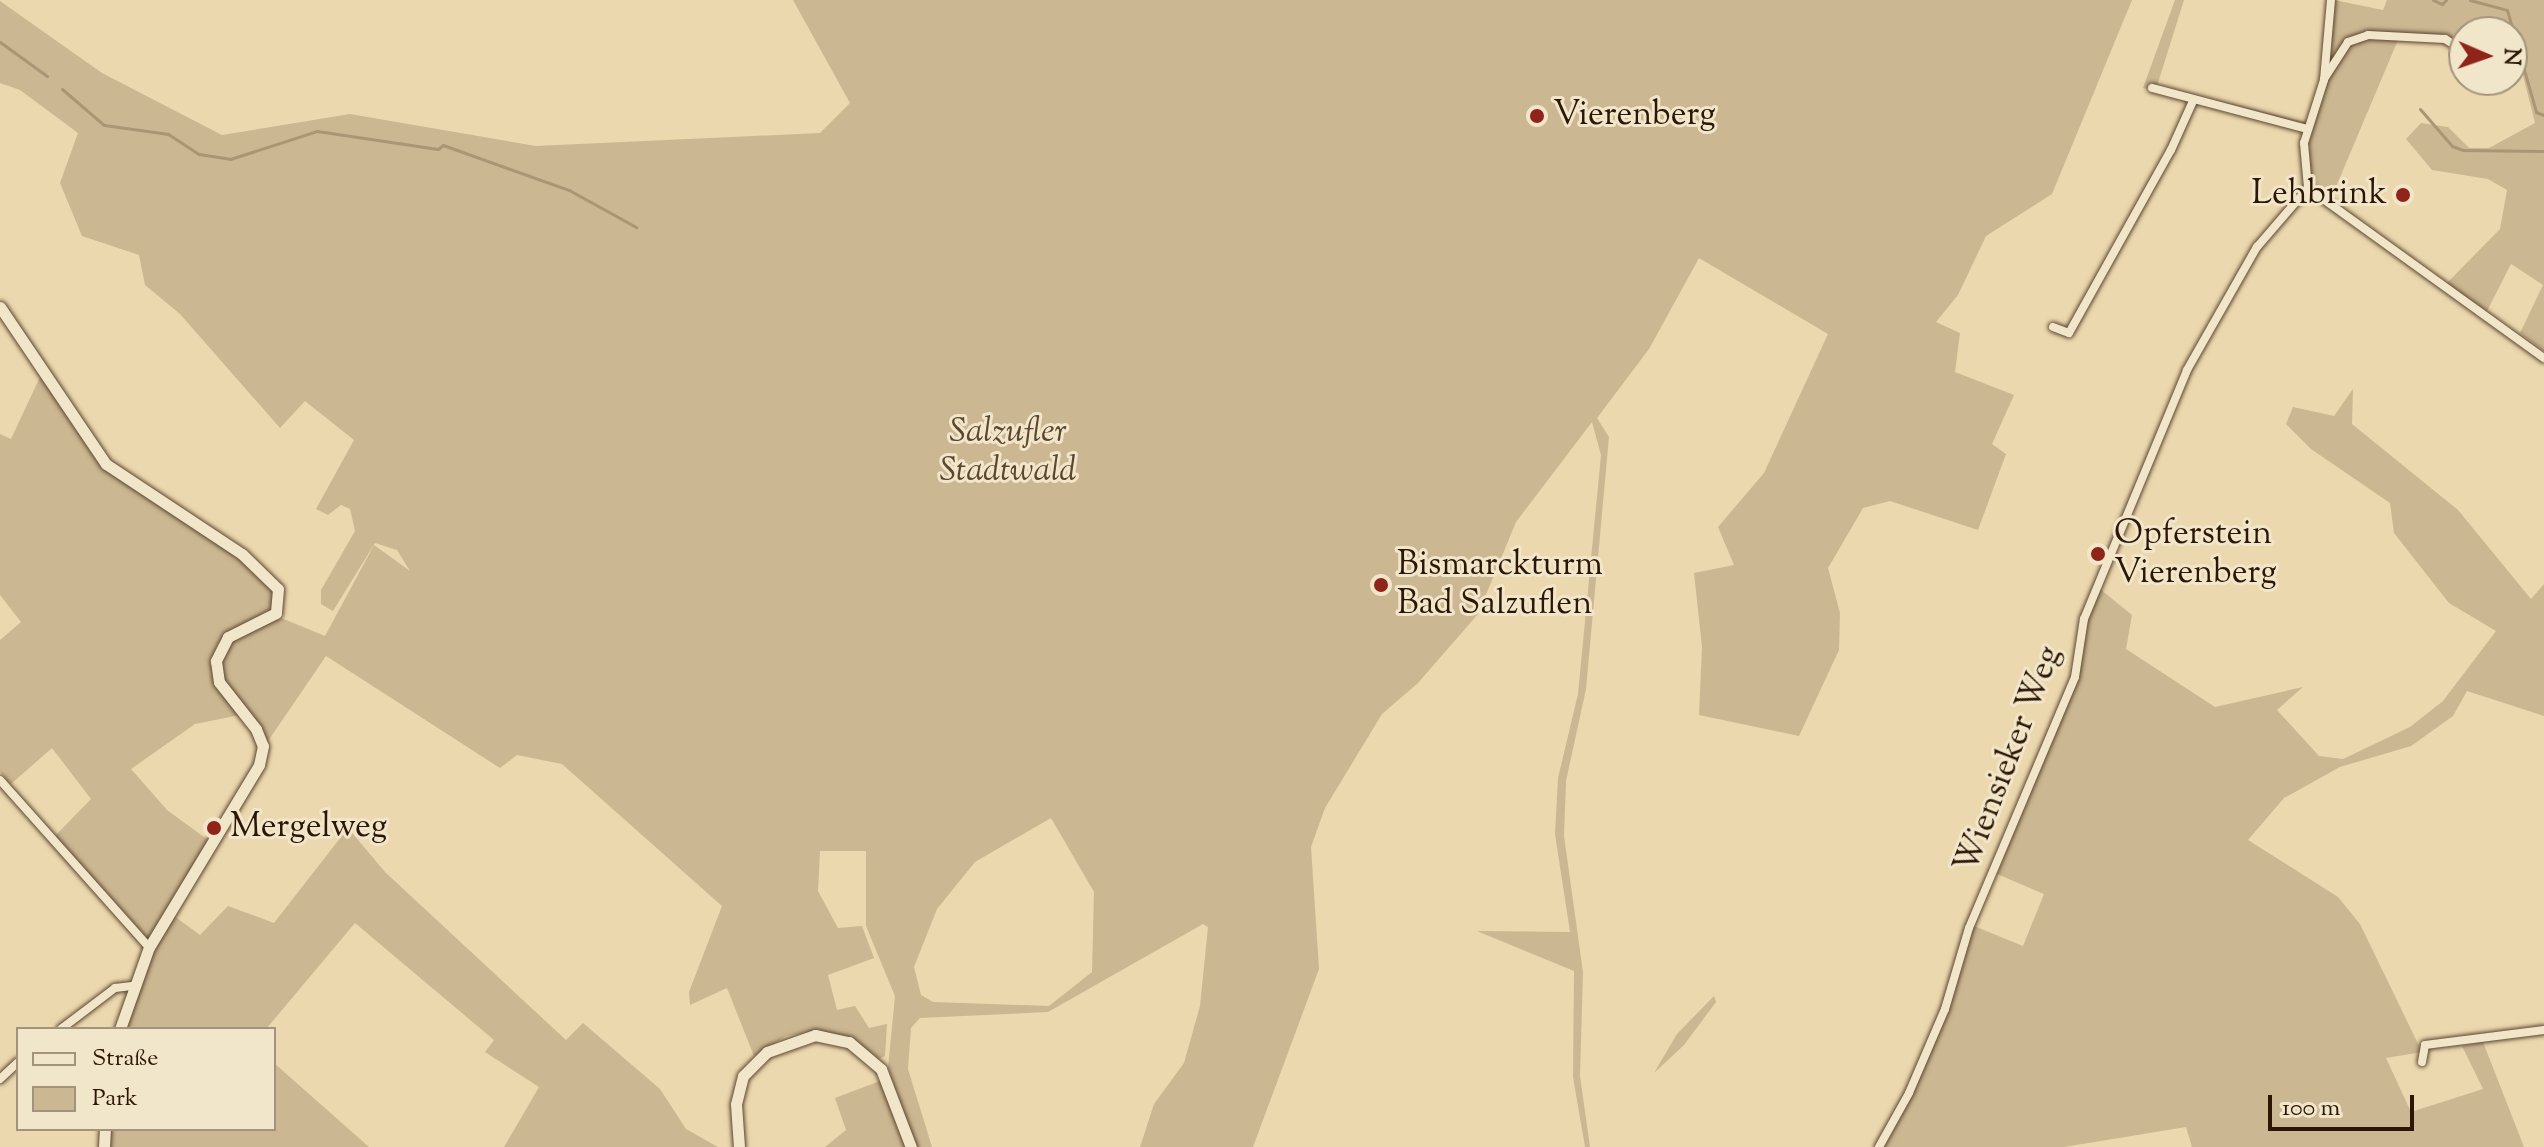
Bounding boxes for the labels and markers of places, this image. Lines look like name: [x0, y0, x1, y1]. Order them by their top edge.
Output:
place label: Vierenberg: [1553, 96, 1716, 136]
marker: Vierenberg: [1528, 107, 1546, 125]
place label: Lehbrink: [2252, 175, 2387, 215]
marker: Lehbrink: [2394, 186, 2412, 204]
place label: Opferstein Vierenberg: [2114, 514, 2277, 594]
place label: Bismarckturm Bad Salzuflen: [1397, 545, 1603, 624]
marker: Opferstein Vierenberg: [2089, 545, 2107, 563]
marker: Bismarckturm Bad Salzuflen: [1372, 576, 1390, 594]
place label: Mergelweg: [230, 808, 387, 848]
marker: Mergelweg: [205, 819, 223, 837]

